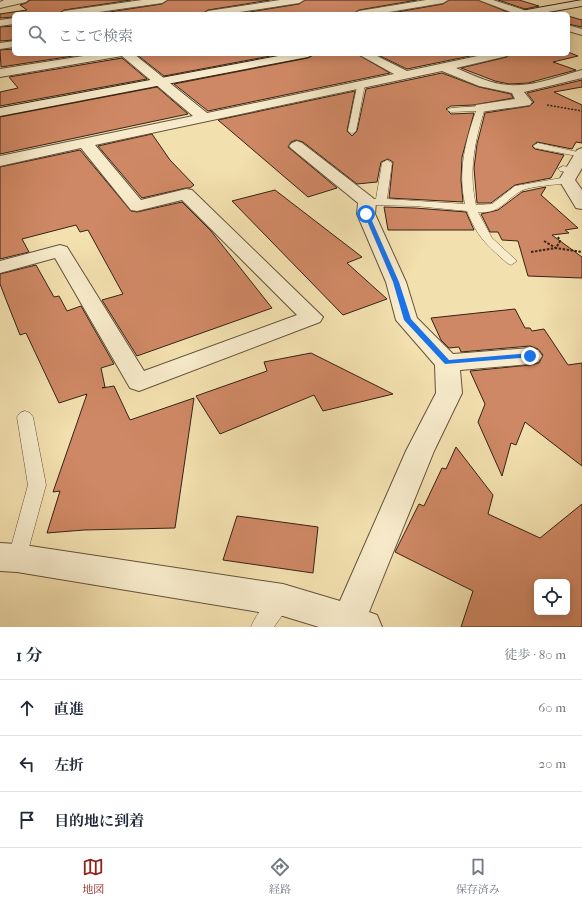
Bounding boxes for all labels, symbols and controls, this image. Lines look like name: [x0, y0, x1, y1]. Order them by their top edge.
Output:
search box: [12, 12, 570, 56]
icon: search: [26, 23, 48, 45]
text: ここで検索: [58, 27, 133, 45]
route start: [357, 205, 375, 223]
route end: [521, 347, 539, 365]
map controls: [534, 579, 570, 615]
button: locate: [534, 579, 570, 615]
text: 1 分: [16, 645, 43, 665]
text: 徒歩 · 80 m: [504, 647, 566, 662]
icon: ahead: [16, 697, 38, 719]
text: 直進: [54, 700, 84, 718]
text: 60 m: [538, 700, 566, 715]
icon: left: [16, 753, 38, 775]
text: 左折: [54, 756, 84, 774]
text: 20 m: [539, 756, 566, 771]
icon: arrive: [16, 809, 38, 831]
text: 目的地に到着: [54, 812, 144, 830]
tab: 地図: [82, 856, 104, 896]
tab: 経路: [269, 856, 291, 896]
tab: 保存済み: [456, 856, 500, 896]

